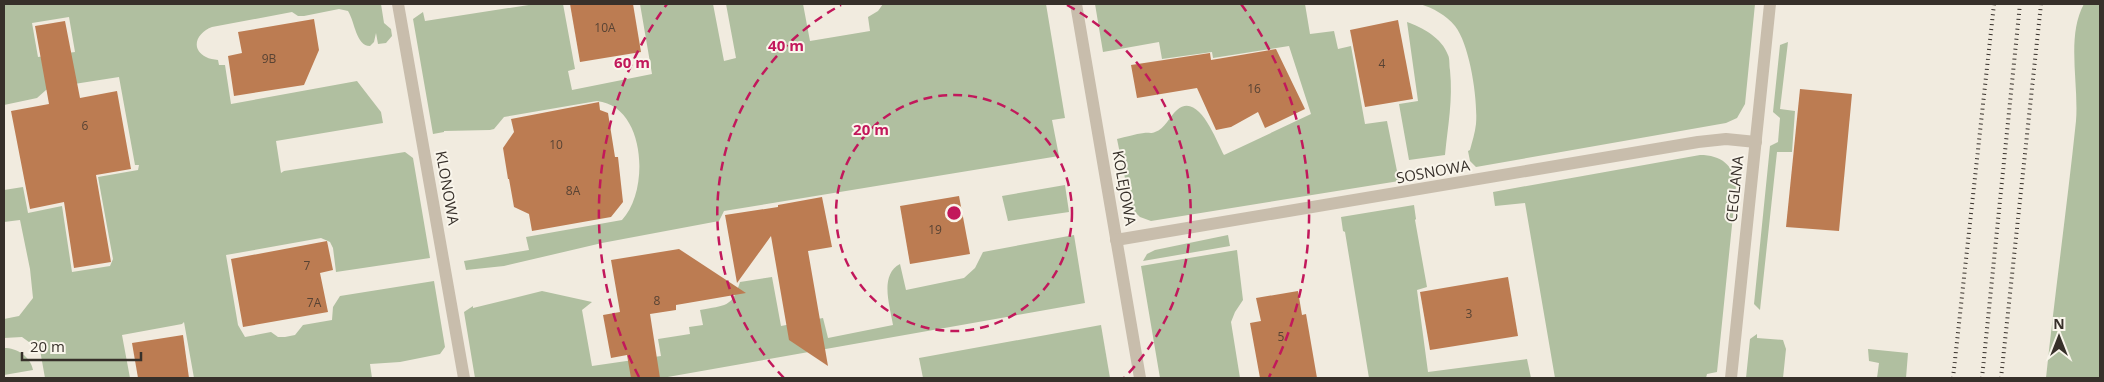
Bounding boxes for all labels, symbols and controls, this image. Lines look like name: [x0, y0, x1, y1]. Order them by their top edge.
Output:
house number: 10A: [594, 19, 616, 36]
text: 40 m: [768, 35, 804, 55]
house number: 9B: [262, 50, 277, 67]
text: 60 m: [614, 52, 650, 72]
house number: 4: [1379, 55, 1386, 72]
house number: 16: [1247, 80, 1261, 97]
house number: 6: [82, 117, 89, 134]
text: 20 m: [853, 119, 889, 139]
house number: 10: [549, 136, 563, 153]
street label: KLONOWA: [432, 149, 464, 227]
street label: KOLEJOWA: [1109, 149, 1142, 228]
street label: CEGLANA: [1721, 154, 1747, 223]
street label: SOSNOWA: [1394, 155, 1472, 187]
house number: 8A: [566, 182, 581, 199]
centre of rings: [945, 204, 963, 222]
house number: 19: [928, 221, 942, 238]
house number: 7: [304, 257, 311, 274]
house number: 8: [654, 292, 661, 309]
house number: 7A: [307, 294, 322, 311]
house number: 3: [1466, 305, 1473, 322]
north arrow: [2034, 312, 2084, 362]
text: N: [2053, 314, 2065, 333]
house number: 5: [1278, 328, 1285, 345]
scale bar: [22, 330, 141, 362]
text: 20 m: [30, 336, 65, 356]

